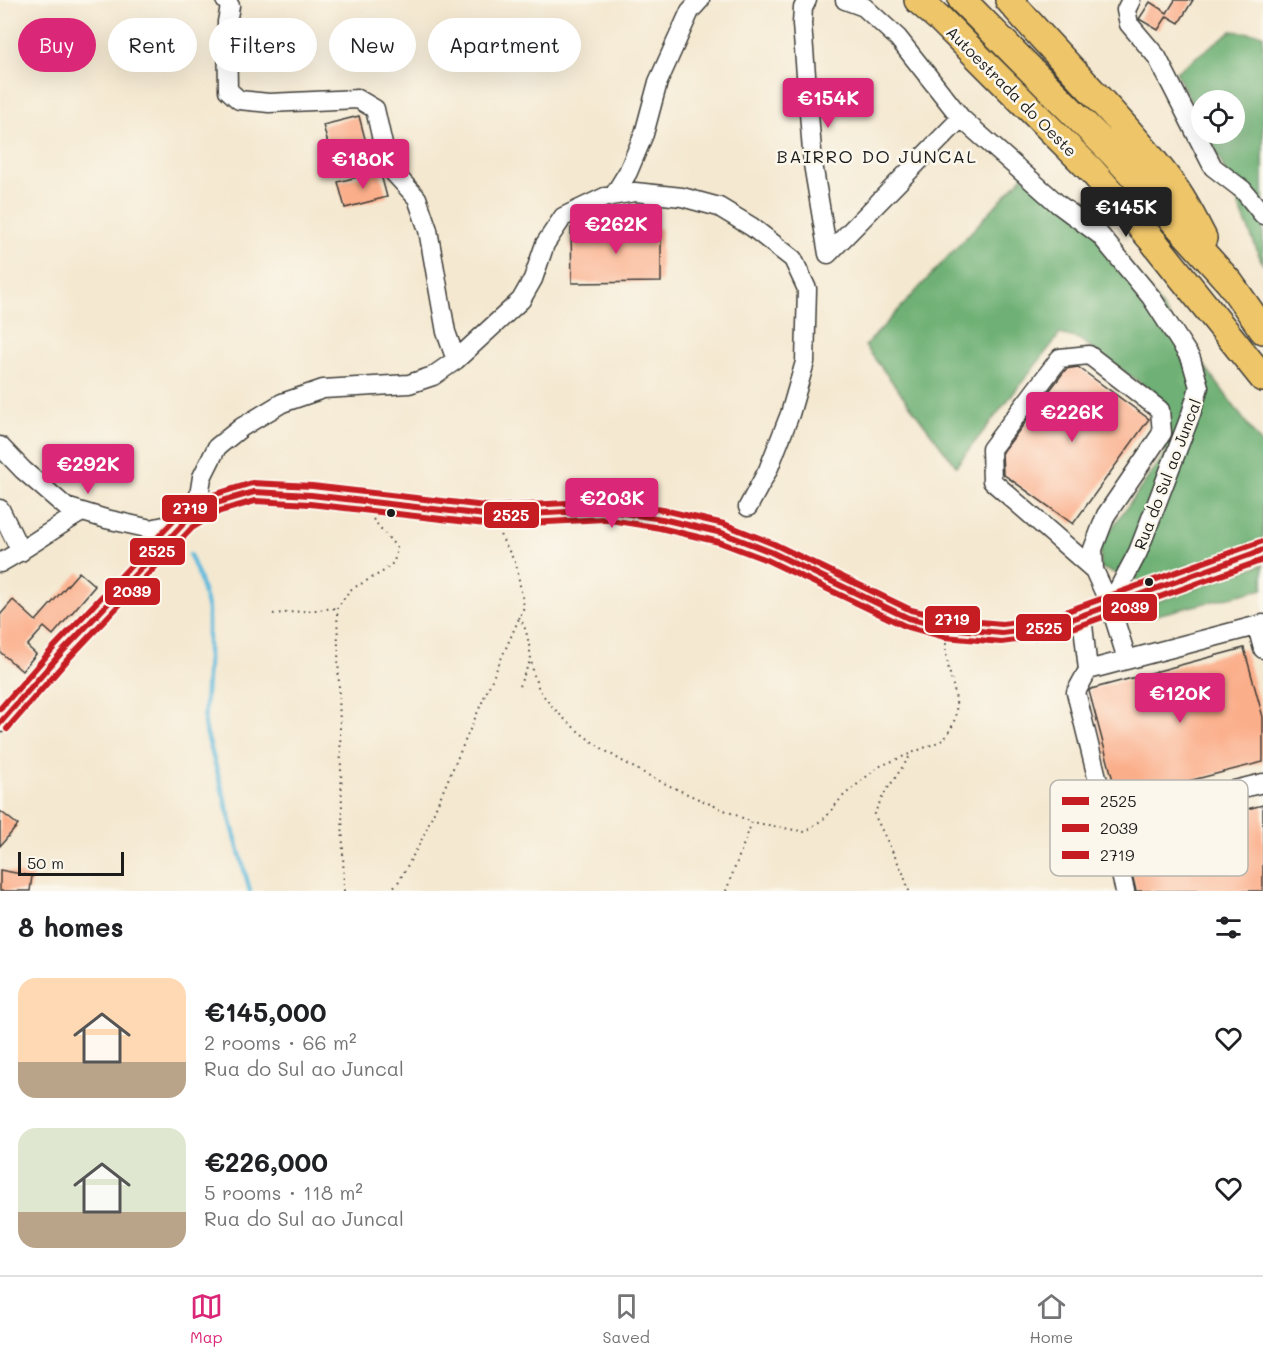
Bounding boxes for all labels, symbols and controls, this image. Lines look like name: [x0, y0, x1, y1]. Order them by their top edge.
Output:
chip: Buy: [18, 18, 96, 72]
chip: Rent: [108, 18, 197, 72]
chip: Filters: [209, 18, 317, 72]
chip: New: [329, 18, 416, 72]
chip: Apartment: [428, 18, 581, 72]
street label: Autoestrada do Oeste: [942, 21, 1082, 161]
pin: €154K: [786, 78, 870, 129]
text: €154K: [797, 84, 859, 110]
map controls: [1191, 90, 1245, 144]
button: locate: [1191, 90, 1245, 144]
pin: €180K: [321, 139, 405, 190]
district label: BAIRRO DO JUNCAL: [777, 144, 977, 168]
text: €180K: [331, 145, 395, 171]
pin: €145K: [1084, 187, 1168, 238]
text: €145K: [1095, 193, 1157, 219]
pin: €262K: [574, 204, 658, 255]
text: €262K: [584, 210, 648, 236]
pin: €226K: [1030, 392, 1114, 443]
street label: Rua do Sul ao Juncal: [1129, 395, 1205, 553]
text: €226K: [1040, 398, 1104, 424]
pin: €292K: [46, 444, 130, 495]
text: €292K: [56, 450, 120, 476]
pin: €203K: [570, 478, 654, 529]
text: €203K: [579, 484, 645, 510]
line badge: 2719: [161, 494, 218, 523]
text: 2719: [173, 497, 208, 518]
line badge: 2525: [483, 501, 540, 529]
text: 2525: [493, 504, 529, 525]
unlabelled marker: [385, 507, 397, 519]
line badge: 2525: [129, 537, 186, 566]
text: 2525: [139, 540, 175, 561]
unlabelled marker: [1143, 576, 1155, 588]
line badge: 2039: [104, 577, 161, 606]
text: 2039: [113, 580, 152, 601]
line badge: 2039: [1102, 593, 1158, 622]
text: 2039: [1111, 596, 1150, 617]
line badge: 2719: [924, 605, 981, 634]
text: 2719: [935, 608, 970, 629]
line badge: 2525: [1015, 613, 1072, 642]
text: 2525: [1026, 617, 1062, 638]
pin: €120K: [1138, 673, 1222, 724]
text: €120K: [1149, 679, 1211, 705]
legend: [1050, 780, 1248, 876]
text: 2525: [1100, 790, 1136, 811]
text: 2039: [1100, 817, 1138, 838]
text: 2719: [1100, 844, 1134, 865]
scale bar: [18, 849, 124, 876]
text: 50 m: [27, 852, 64, 873]
text: 8 homes: [18, 910, 124, 944]
icon: filters: [1212, 911, 1245, 944]
text: €145,000: [204, 995, 326, 1029]
icon: home: [66, 1002, 138, 1074]
icon: heart: [1212, 1022, 1245, 1055]
text: 2 rooms · 66 m²: [204, 1029, 357, 1055]
text: Rua do Sul ao Juncal: [204, 1055, 404, 1081]
text: €226,000: [204, 1145, 328, 1179]
icon: home: [66, 1152, 138, 1224]
icon: heart: [1212, 1172, 1245, 1205]
text: 5 rooms · 118 m²: [204, 1179, 363, 1205]
text: Rua do Sul ao Juncal: [204, 1205, 404, 1231]
tab: Map: [190, 1290, 223, 1347]
tab: Saved: [602, 1290, 650, 1347]
tab: Home: [1030, 1290, 1073, 1347]

